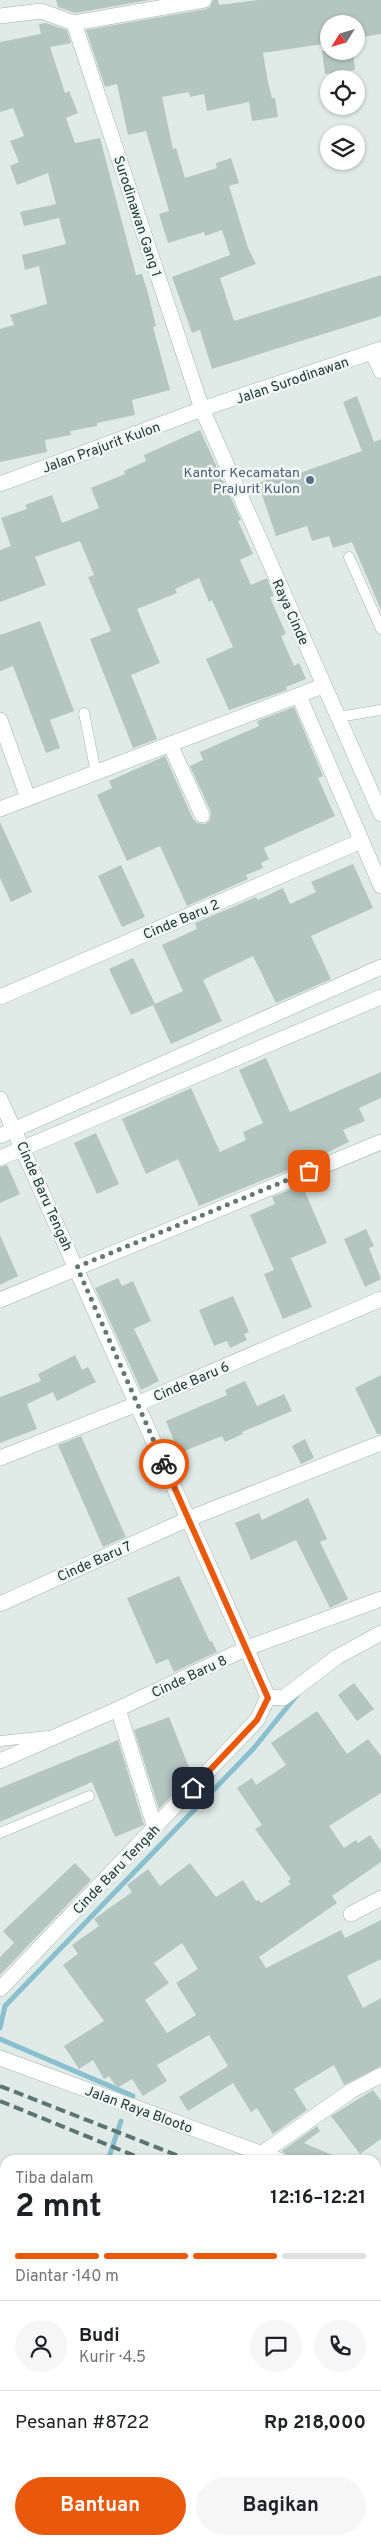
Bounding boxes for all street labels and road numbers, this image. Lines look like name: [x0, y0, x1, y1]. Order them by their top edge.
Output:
street label: Surodinawan Gang 1: [109, 154, 164, 279]
street label: Jalan Surodinawan: [234, 354, 351, 409]
street label: Jalan Prajurit Kulon: [40, 419, 163, 478]
street label: Raya Cinde: [268, 577, 312, 648]
street label: Cinde Baru 2: [141, 897, 222, 944]
street label: Cinde Baru Tengah: [12, 1139, 75, 1254]
street label: Cinde Baru 6: [151, 1359, 232, 1406]
street label: Cinde Baru 7: [55, 1538, 134, 1586]
street label: Cinde Baru 8: [149, 1652, 230, 1702]
street label: Cinde Baru Tengah: [70, 1822, 164, 1918]
street label: Jalan Raya Blooto: [82, 2083, 195, 2138]

